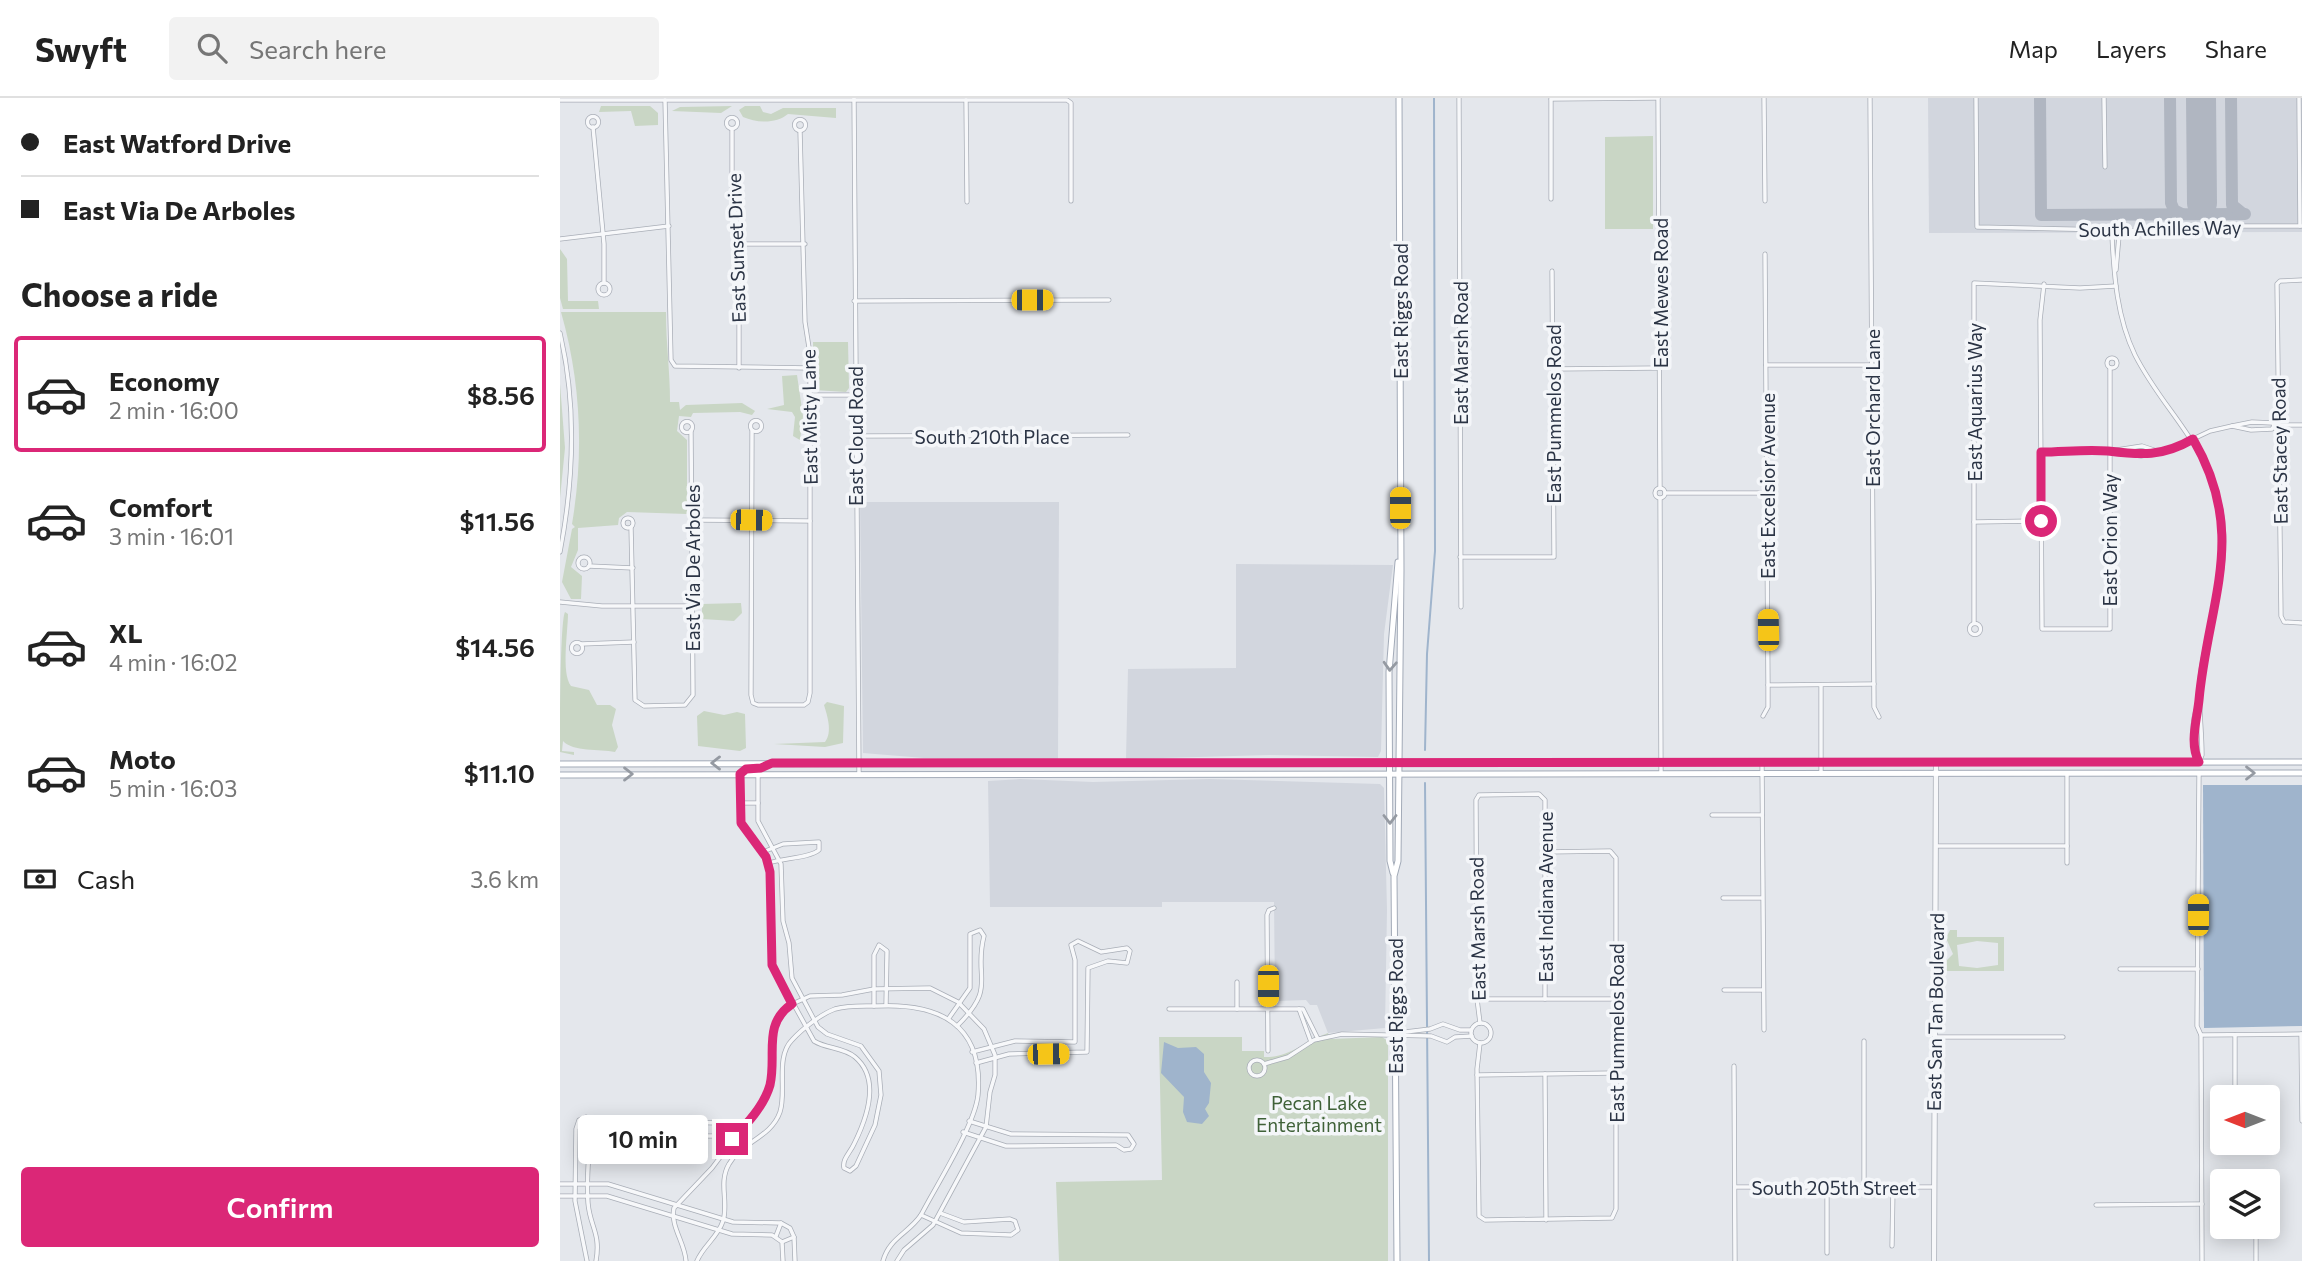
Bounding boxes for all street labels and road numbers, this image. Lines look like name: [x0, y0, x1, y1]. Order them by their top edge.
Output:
street label: East Sunset Drive: [722, 173, 750, 323]
street label: South Achilles Way: [2078, 215, 2242, 241]
street label: East Mewes Road: [1649, 218, 1672, 368]
street label: East Riggs Road: [1389, 243, 1412, 379]
street label: East Marsh Road: [1449, 281, 1472, 425]
street label: East Aquarius Way: [1963, 322, 1986, 481]
street label: East Pummelos Road: [1542, 324, 1565, 504]
street label: East Orchard Lane: [1861, 329, 1884, 487]
street label: East Misty Lane: [796, 349, 822, 485]
street label: East Cloud Road: [844, 366, 867, 506]
street label: East Stacey Road: [2266, 377, 2292, 525]
street label: East Excelsior Avenue: [1756, 393, 1779, 579]
street label: South 210th Place: [915, 425, 1069, 448]
street label: East Orion Way: [2098, 473, 2121, 607]
street label: East Via De Arboles: [681, 484, 704, 652]
street label: East Indiana Avenue: [1534, 811, 1557, 983]
street label: East Marsh Road: [1464, 857, 1490, 1001]
street label: East San Tan Boulevard: [1922, 913, 1948, 1111]
street label: East Riggs Road: [1384, 938, 1407, 1074]
street label: East Pummelos Road: [1605, 943, 1628, 1123]
street label: South 205th Street: [1751, 1176, 1917, 1199]

